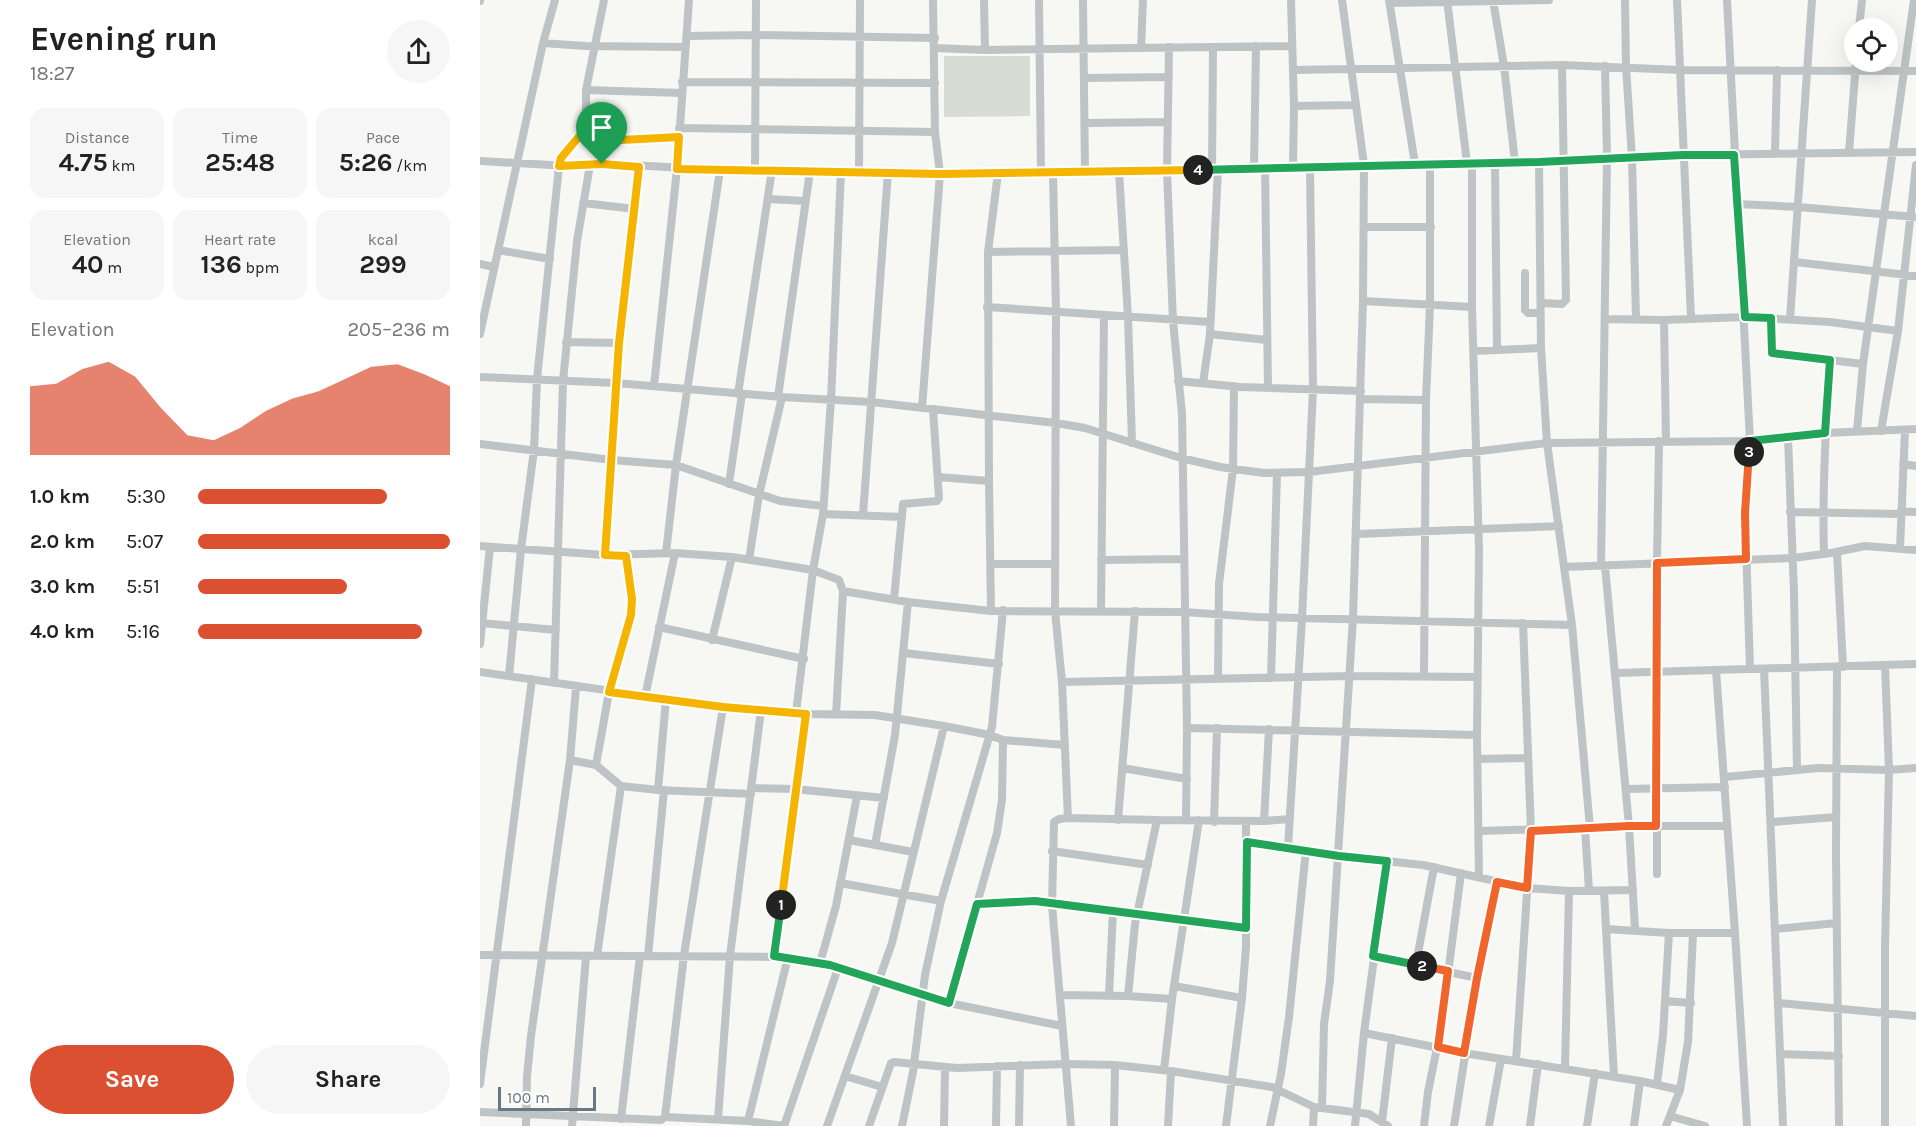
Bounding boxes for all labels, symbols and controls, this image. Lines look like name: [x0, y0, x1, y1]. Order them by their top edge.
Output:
map controls: [1844, 18, 1898, 72]
button: locate: [1844, 18, 1898, 72]
text: Evening run: [30, 20, 218, 58]
button: share: [387, 20, 450, 83]
text: 18:27: [30, 62, 75, 85]
pin: [576, 102, 627, 164]
icon: arrive: [585, 111, 618, 144]
text: Distance: [65, 128, 129, 147]
text: Time: [222, 128, 258, 147]
text: Pace: [366, 128, 400, 147]
text: 4.75: [59, 147, 108, 178]
text: 25:48: [205, 147, 275, 178]
text: 5:26: [339, 147, 392, 178]
pin: 4: [1183, 155, 1213, 185]
text: km: [108, 156, 135, 175]
text: /km: [392, 156, 427, 175]
text: 4: [1193, 160, 1203, 179]
text: Elevation: [63, 230, 131, 249]
text: Heart rate: [204, 230, 276, 249]
text: kcal: [368, 230, 398, 249]
text: 40: [72, 249, 104, 280]
text: 136: [201, 249, 242, 280]
text: 299: [359, 249, 407, 280]
text: m: [104, 258, 122, 277]
text: bpm: [242, 258, 279, 277]
text: Elevation: [30, 318, 115, 341]
text: 205–236 m: [347, 318, 450, 341]
pin: 3: [1734, 437, 1764, 467]
text: 3: [1744, 442, 1754, 461]
text: 1.0 km: [30, 485, 90, 508]
text: 5:30: [126, 485, 166, 508]
text: 2.0 km: [30, 530, 95, 553]
text: 5:07: [126, 530, 163, 553]
text: 3.0 km: [30, 575, 95, 598]
text: 5:51: [126, 575, 160, 598]
text: 4.0 km: [30, 620, 95, 643]
text: 5:16: [126, 620, 160, 643]
pin: 1: [766, 890, 796, 920]
text: 1: [778, 895, 784, 914]
pin: 2: [1407, 951, 1437, 981]
text: 2: [1417, 956, 1427, 975]
button: Save: [30, 1045, 234, 1114]
button: Share: [246, 1045, 450, 1114]
scale bar: [498, 1084, 596, 1112]
text: 100 m: [507, 1088, 550, 1107]

